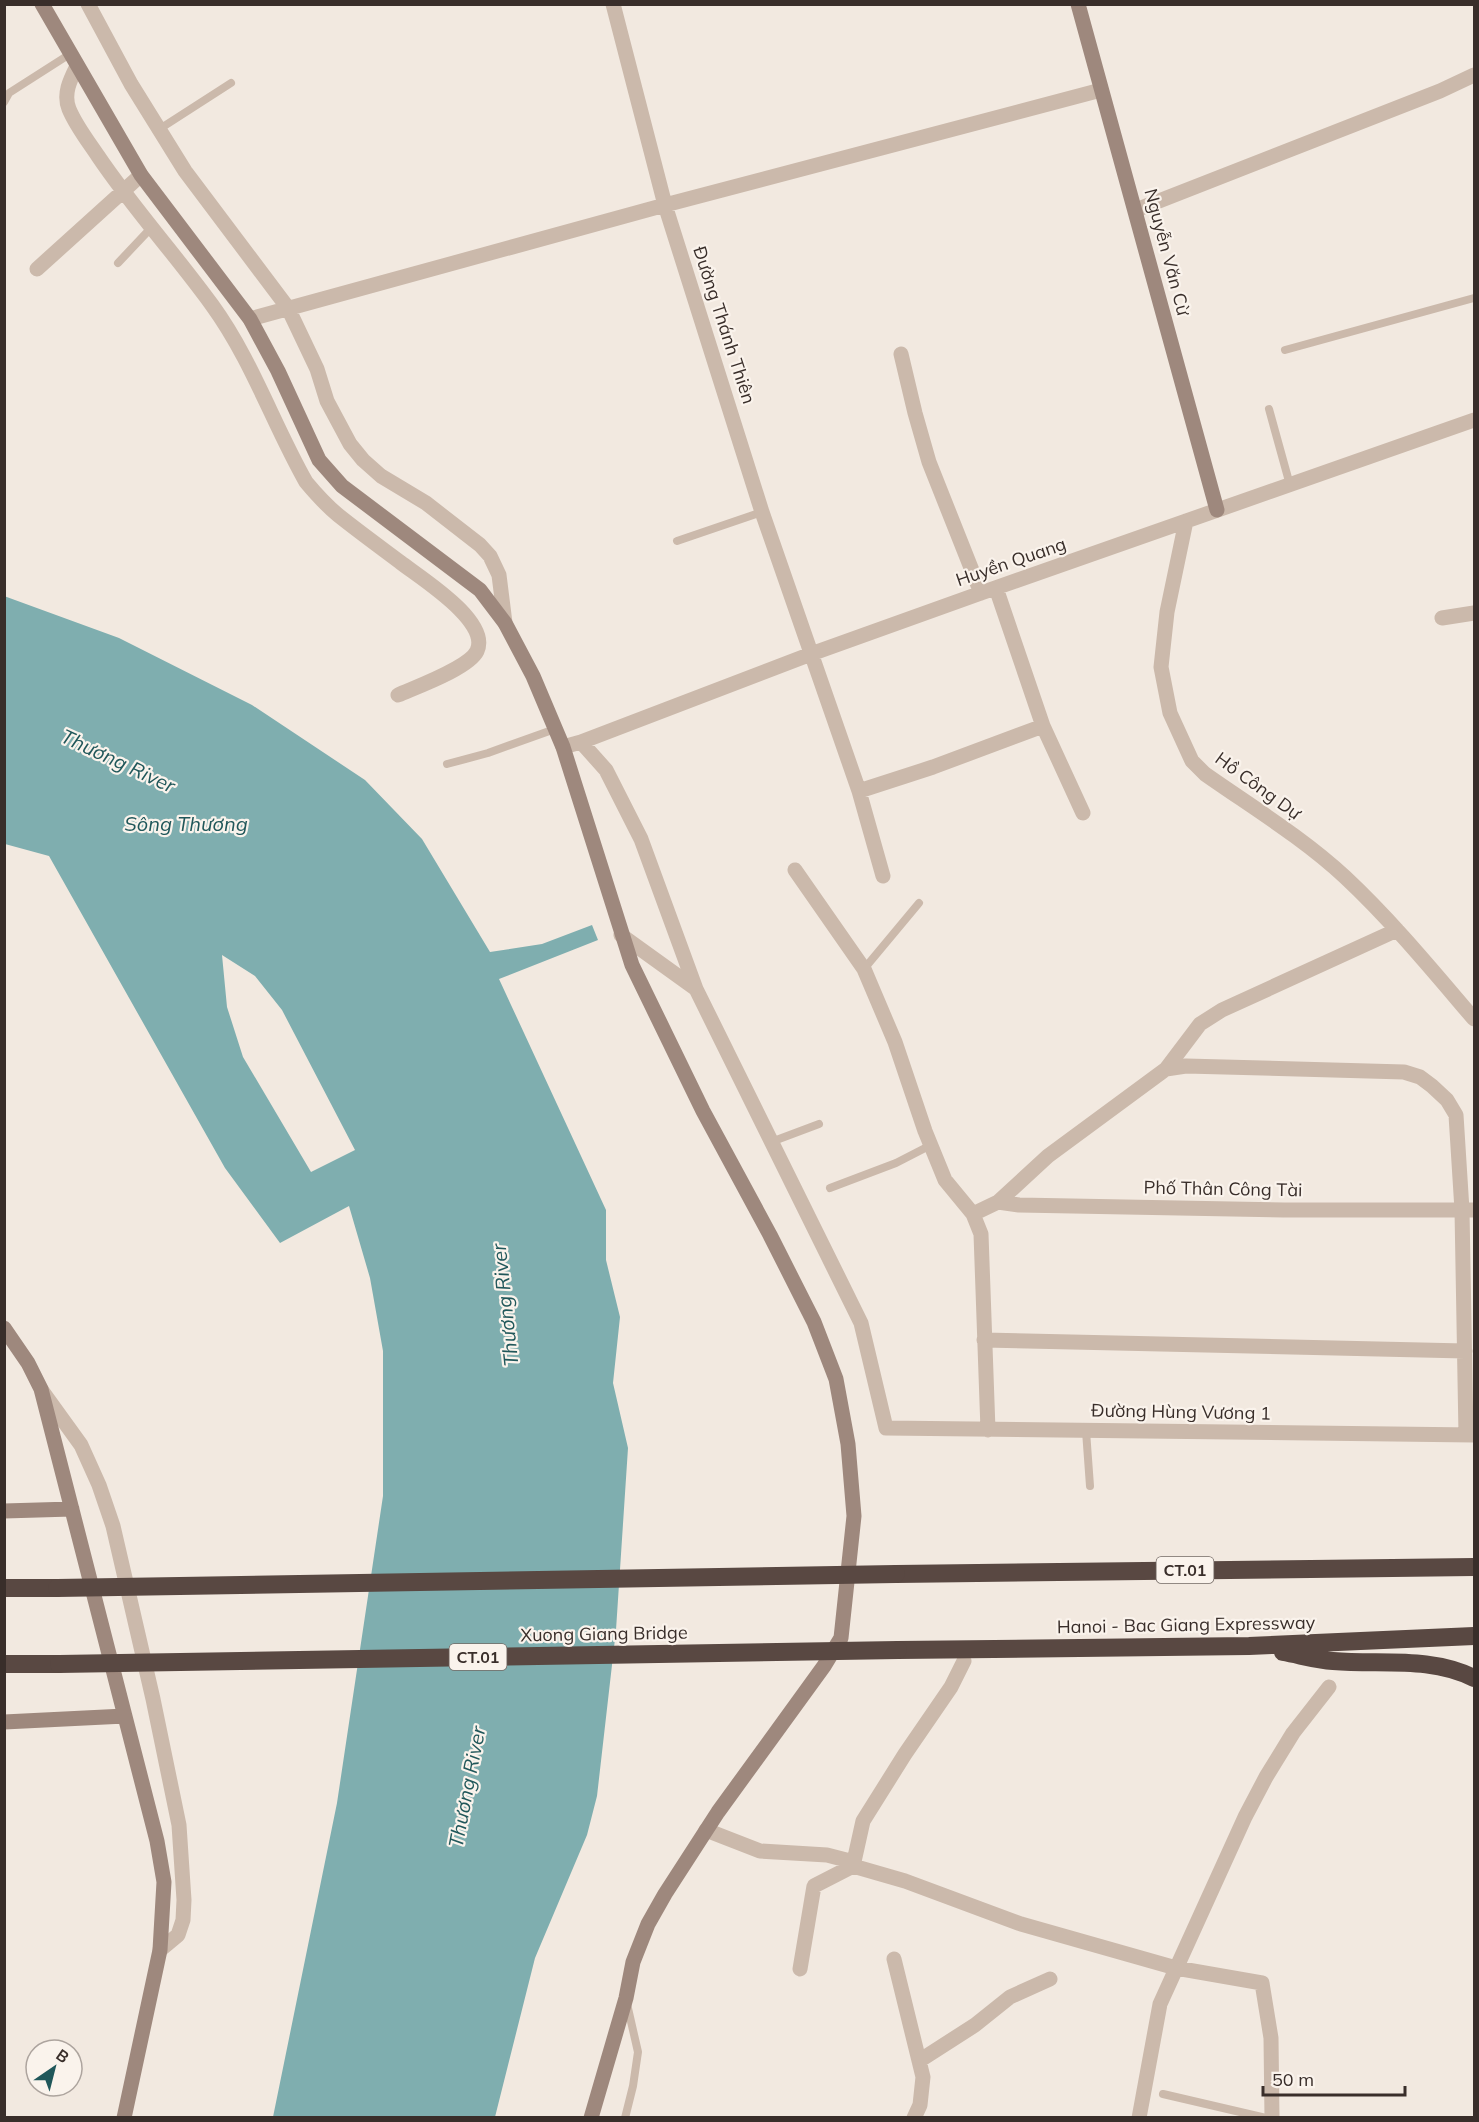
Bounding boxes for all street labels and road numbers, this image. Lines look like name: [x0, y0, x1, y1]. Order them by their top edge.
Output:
street label: Nguyễn Văn Cừ: [1140, 186, 1196, 319]
street label: Đường Thánh Thiên: [688, 243, 761, 407]
street label: Huyền Quang: [953, 532, 1069, 591]
street label: Hồ Công Dự: [1211, 747, 1307, 825]
street label: Phố Thân Công Tài: [1143, 1176, 1303, 1201]
street label: Đường Hùng Vương 1: [1091, 1398, 1271, 1425]
road number: CT.01: [1156, 1557, 1214, 1583]
street label: Hanoi - Bac Giang Expressway: [1057, 1611, 1316, 1638]
street label: Xuong Giang Bridge: [520, 1621, 688, 1646]
road number: CT.01: [450, 1644, 506, 1670]

